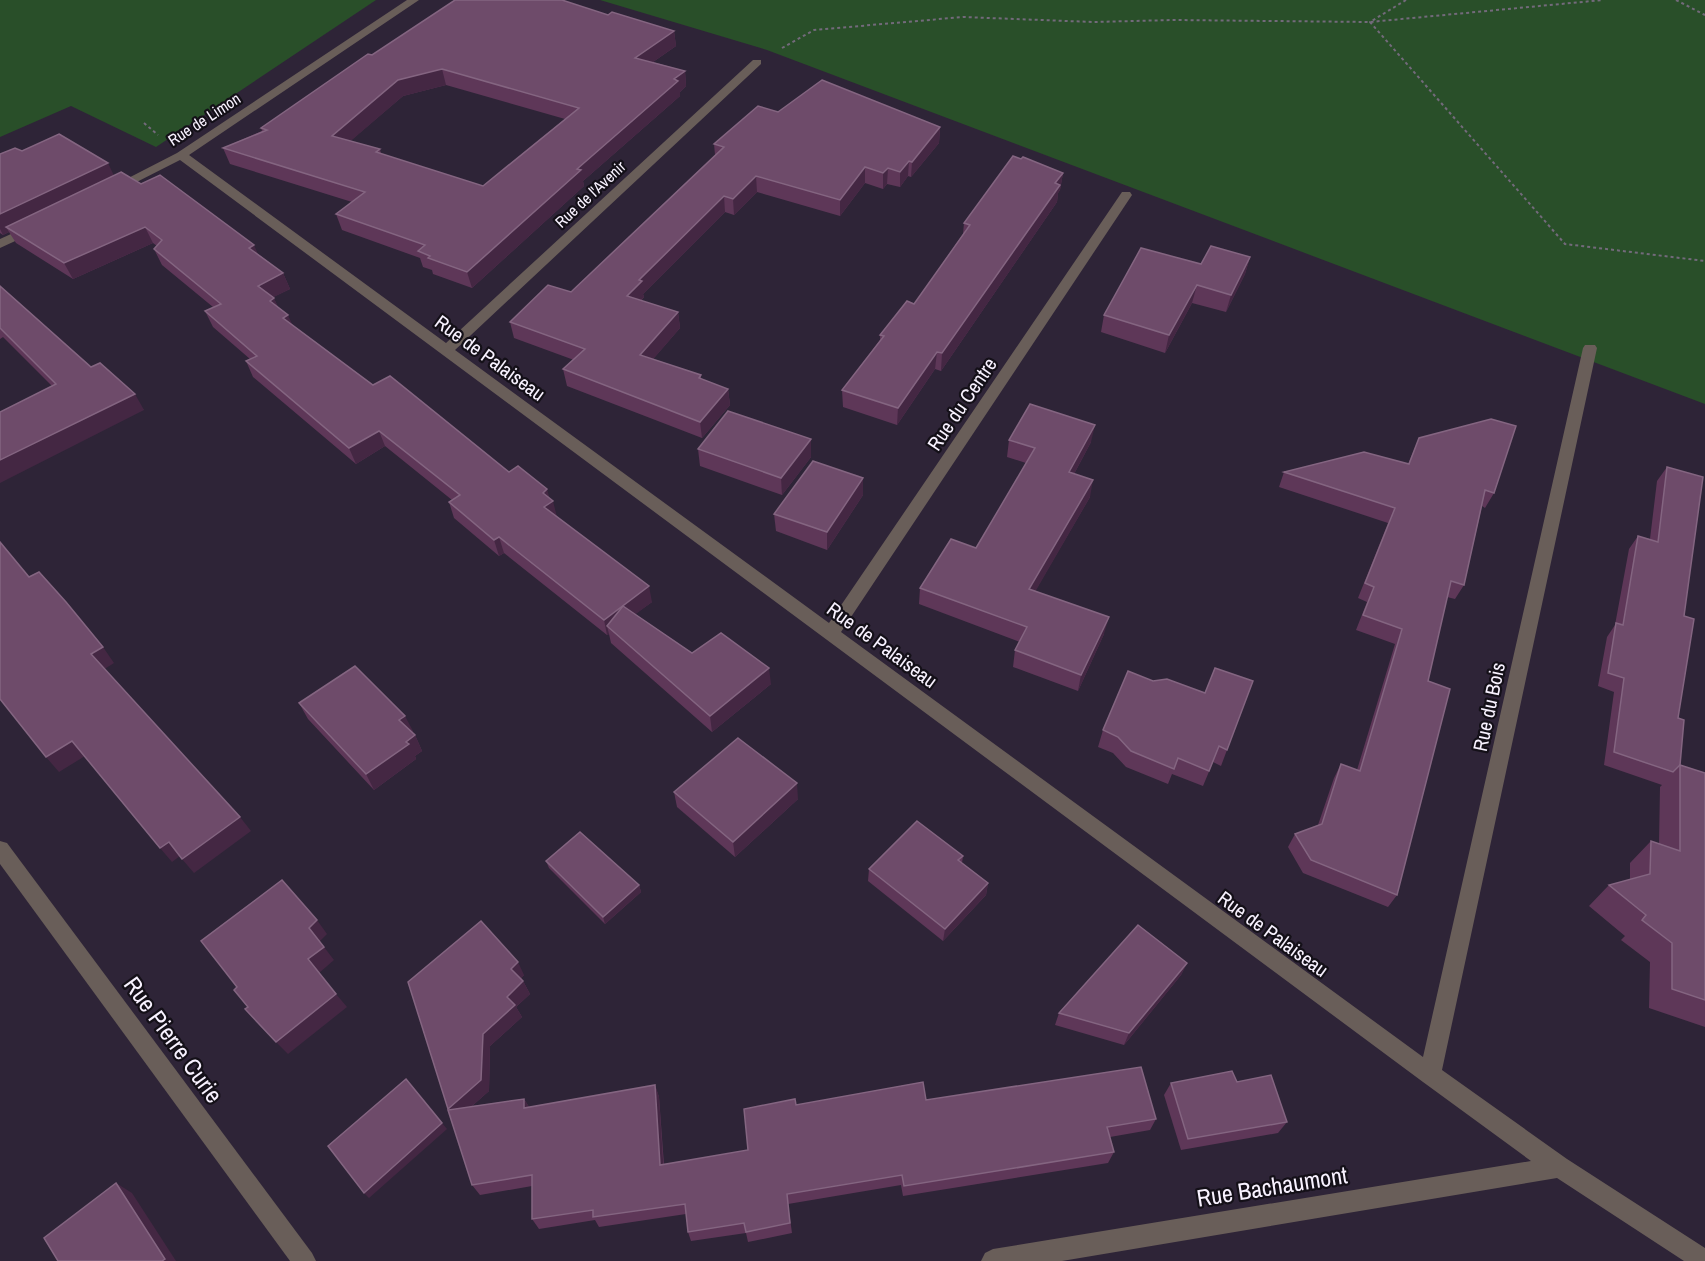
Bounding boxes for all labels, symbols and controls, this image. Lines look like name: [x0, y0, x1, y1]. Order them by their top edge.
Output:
street label: Rue de Limon: [163, 87, 245, 151]
street label: Rue de l'Avenir: [550, 155, 631, 232]
street label: Rue de Palaiseau: [430, 308, 551, 407]
street label: Rue du Centre: [921, 352, 1003, 455]
street label: Rue de Palaiseau: [822, 595, 943, 694]
street label: Rue du Bois: [1466, 660, 1511, 754]
street label: Rue de Palaiseau: [1213, 884, 1334, 983]
street label: Rue Pierre Curie: [117, 970, 230, 1109]
street label: Rue Bachaumont: [1194, 1158, 1350, 1214]

